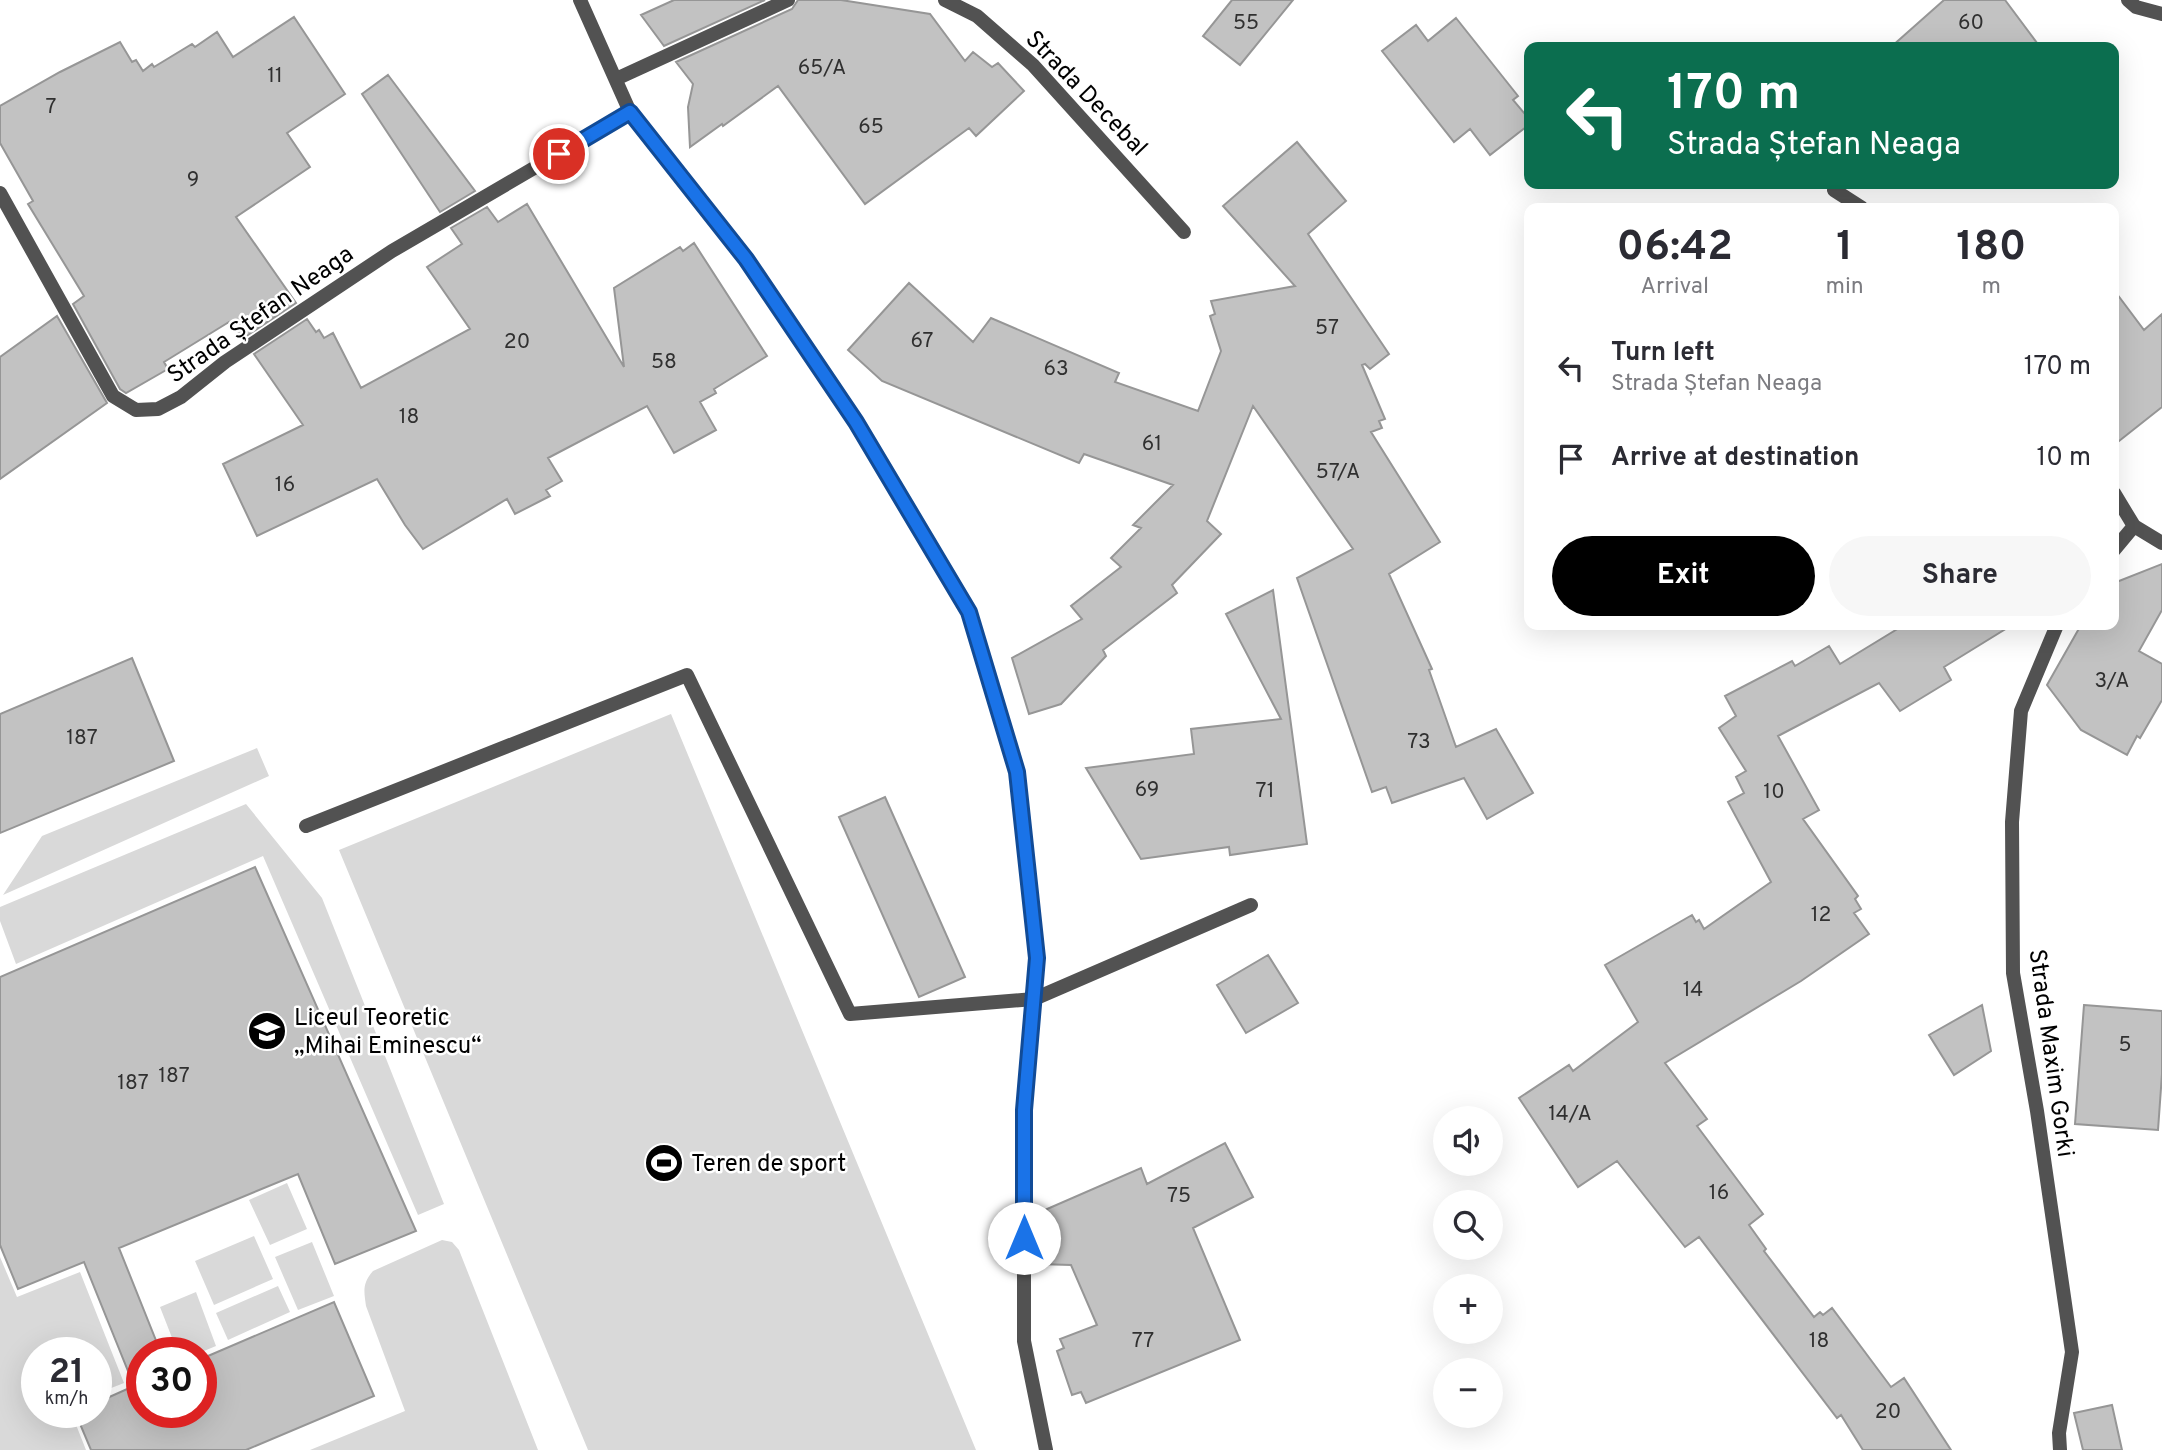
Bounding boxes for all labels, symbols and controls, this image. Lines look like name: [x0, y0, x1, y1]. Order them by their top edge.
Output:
house number: 55: [1233, 10, 1259, 37]
house number: 60: [1958, 10, 1984, 37]
street label: Strada Decebal: [1018, 25, 1153, 163]
house number: 65/A: [798, 55, 846, 82]
house number: 11: [267, 63, 283, 90]
text: 170 m: [1667, 65, 1800, 127]
icon: left: [1552, 70, 1643, 161]
house number: 7: [46, 94, 57, 121]
house number: 65: [858, 114, 884, 141]
pin: [529, 124, 589, 184]
text: Strada Ștefan Neaga: [1667, 126, 1961, 166]
icon: arrive: [540, 135, 578, 173]
house number: 9: [187, 167, 199, 194]
text: 06:42: [1617, 222, 1733, 275]
text: 1: [1836, 222, 1853, 275]
text: 180: [1956, 222, 2026, 275]
street label: Strada Ștefan Neaga: [162, 240, 360, 391]
text: Arrival: [1640, 273, 1709, 302]
text: min: [1825, 273, 1864, 302]
text: m: [1982, 273, 2001, 302]
house number: 57: [1315, 315, 1339, 342]
house number: 67: [910, 328, 934, 355]
house number: 20: [504, 329, 530, 356]
text: Turn left: [1611, 337, 1715, 370]
house number: 58: [651, 349, 677, 376]
icon: left: [1552, 349, 1590, 387]
text: 170 m: [2024, 351, 2091, 384]
house number: 63: [1043, 356, 1069, 383]
text: Strada Ștefan Neaga: [1611, 370, 1822, 399]
house number: 18: [399, 404, 419, 431]
house number: 61: [1142, 431, 1162, 458]
icon: arrive: [1552, 440, 1590, 478]
text: Arrive at destination: [1611, 442, 1859, 475]
text: 10 m: [2036, 442, 2091, 475]
house number: 57/A: [1316, 459, 1360, 486]
house number: 16: [275, 472, 295, 499]
button: Exit: [1552, 536, 1815, 616]
button: Share: [1829, 536, 2091, 616]
house number: 3/A: [2095, 668, 2129, 695]
house number: 187: [66, 725, 98, 752]
house number: 73: [1407, 729, 1431, 756]
house number: 69: [1135, 777, 1159, 804]
house number: 71: [1255, 778, 1275, 805]
house number: 10: [1763, 779, 1785, 806]
house number: 12: [1811, 902, 1831, 929]
street label: Strada Maxim Gorki: [2021, 947, 2079, 1159]
house number: 14: [1683, 977, 1703, 1004]
place label: Liceul Teoretic „Mihai Eminescu“: [294, 1004, 482, 1062]
school or university icon: Liceul Teoretic „Mihai Eminescu“: [246, 1010, 288, 1052]
house number: 5: [2118, 1032, 2132, 1059]
house number: 187: [158, 1063, 190, 1090]
house number: 187: [117, 1070, 149, 1097]
house number: 14/A: [1548, 1101, 1592, 1128]
map controls: [1433, 1106, 1503, 1428]
button: sound: [1433, 1106, 1503, 1176]
sports icon: Teren de sport: [643, 1142, 685, 1184]
place label: Teren de sport: [691, 1150, 846, 1180]
house number: 16: [1709, 1180, 1729, 1207]
house number: 75: [1167, 1183, 1191, 1210]
button: search: [1433, 1190, 1503, 1260]
position arrow: [987, 1201, 1061, 1275]
button: +: [1433, 1274, 1503, 1344]
house number: 77: [1132, 1328, 1154, 1355]
house number: 18: [1809, 1328, 1829, 1355]
speed limit sign: 30: [126, 1337, 217, 1428]
text: 21: [49, 1351, 84, 1395]
button: −: [1433, 1358, 1503, 1428]
text: km/h: [45, 1388, 88, 1411]
house number: 20: [1875, 1399, 1901, 1426]

